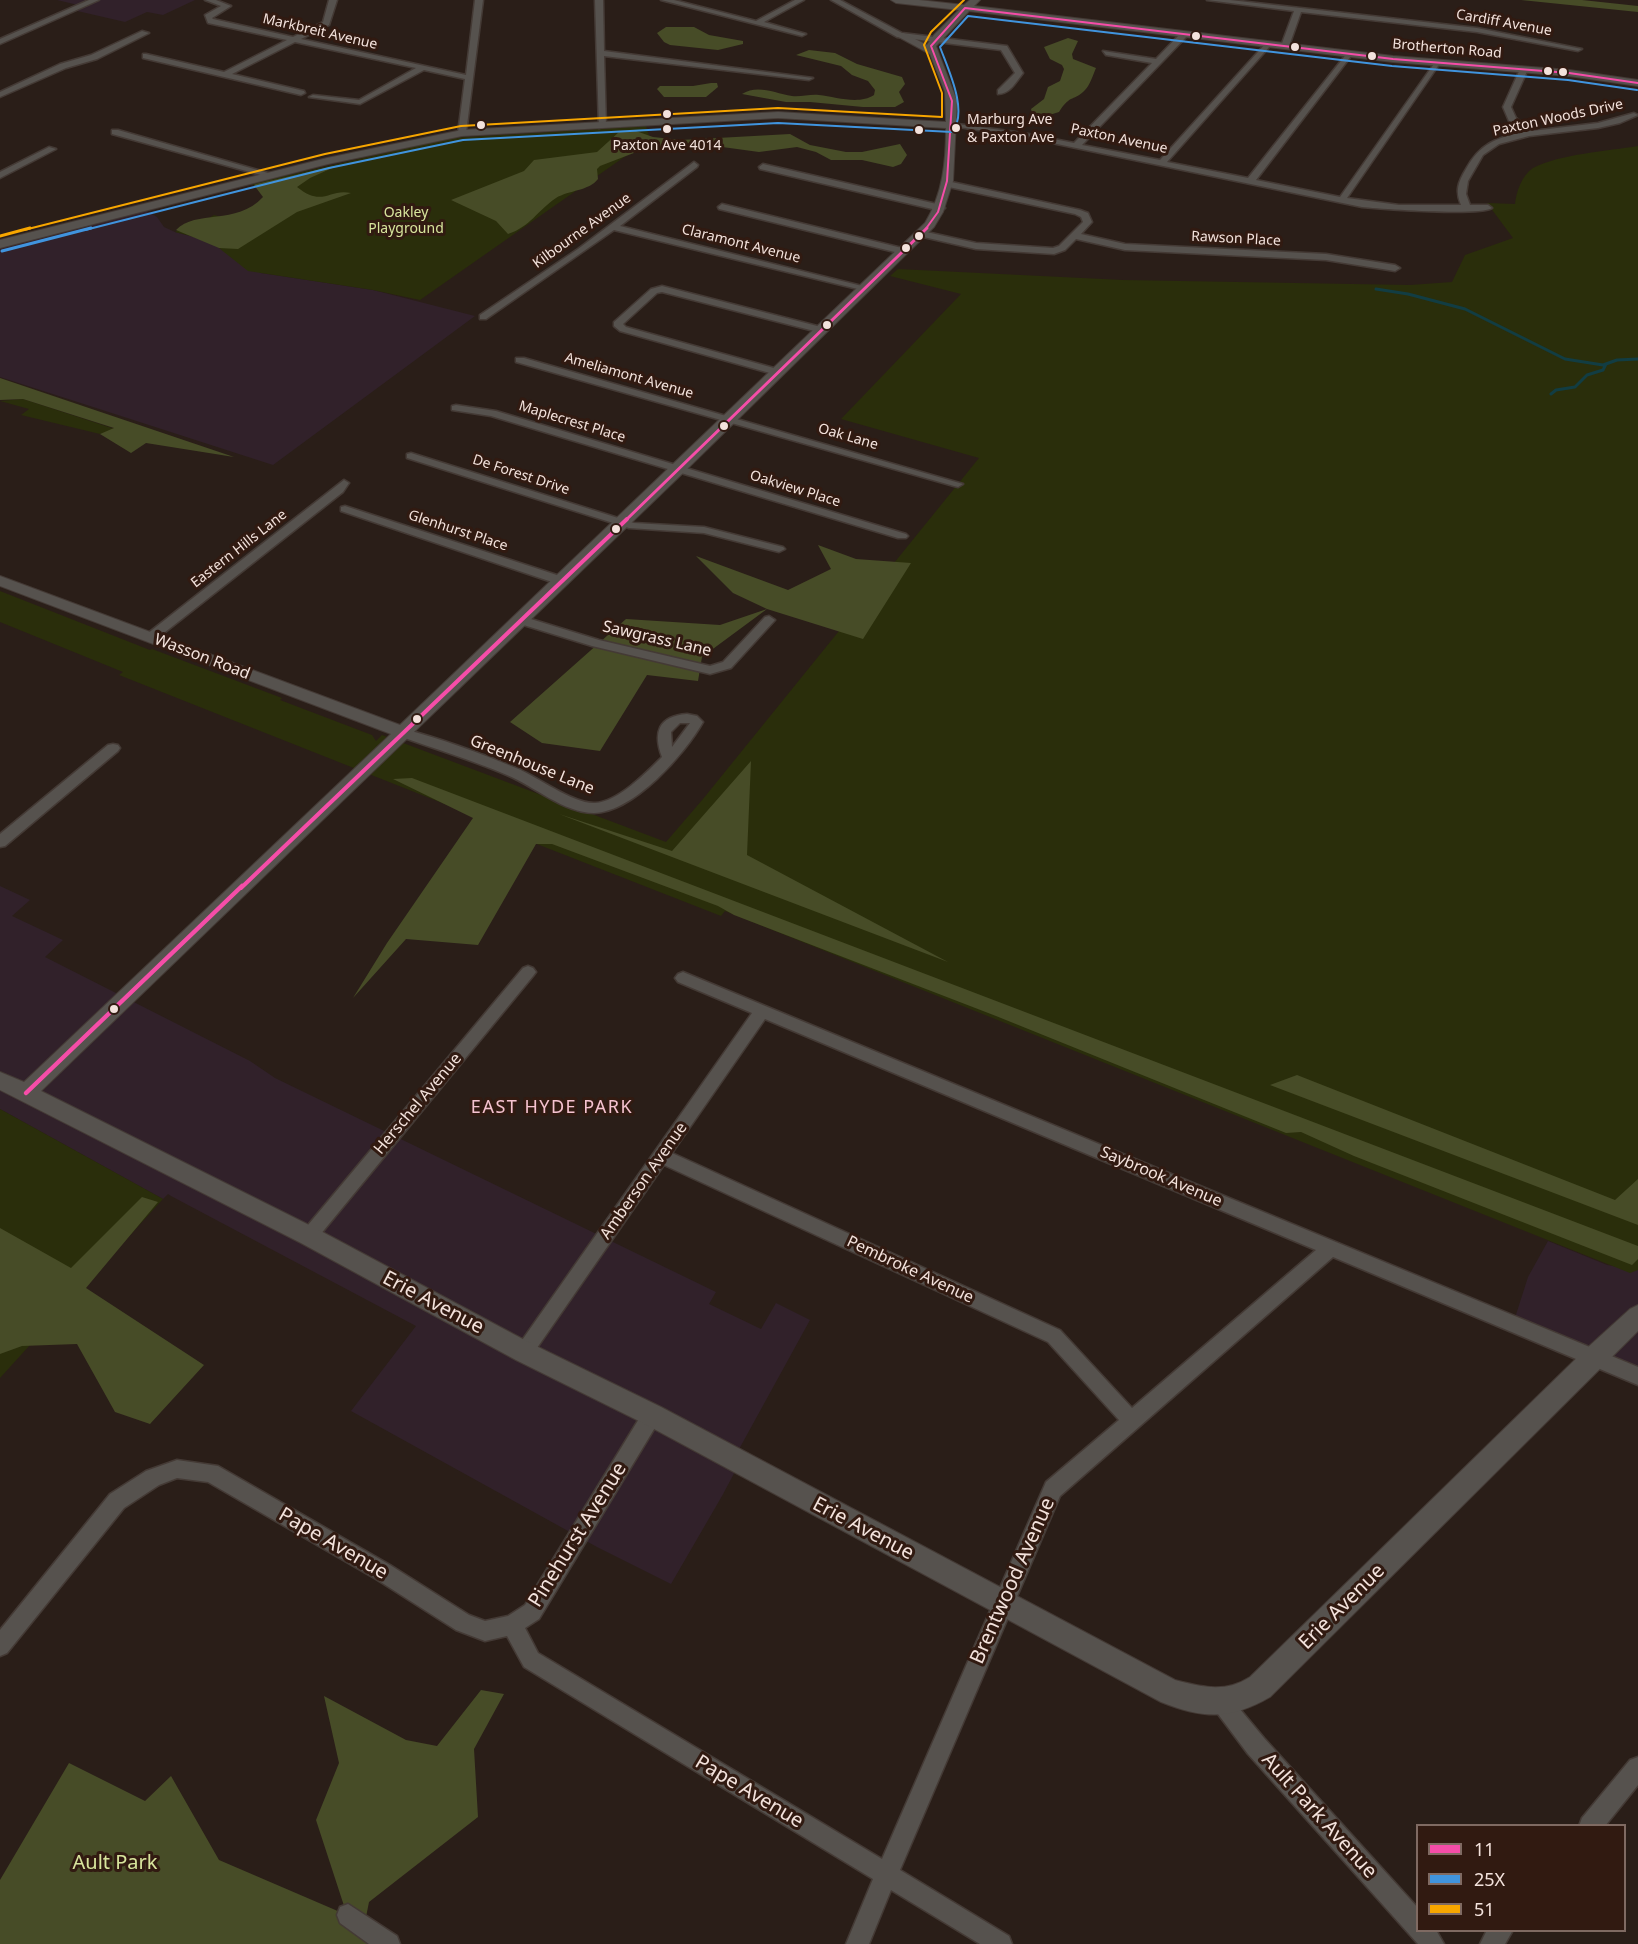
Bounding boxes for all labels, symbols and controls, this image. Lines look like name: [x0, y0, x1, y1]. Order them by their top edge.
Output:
street label: Cardiff Avenue: [1455, 6, 1553, 40]
street label: Markbreit Avenue: [261, 11, 379, 53]
unlabelled marker: [1190, 30, 1202, 42]
street label: Brotherton Road: [1392, 36, 1502, 62]
unlabelled marker: [1289, 41, 1301, 53]
unlabelled marker: [1366, 50, 1378, 62]
unlabelled marker: [1542, 65, 1554, 77]
unlabelled marker: [1557, 66, 1569, 78]
street label: Paxton Woods Drive: [1491, 96, 1625, 140]
unlabelled marker: [661, 108, 673, 120]
place label: Marburg Ave & Paxton Ave: [967, 112, 1054, 144]
unlabelled marker: [475, 119, 487, 131]
street label: Paxton Avenue: [1069, 121, 1169, 157]
marker: Marburg Ave & Paxton Ave: [950, 122, 962, 134]
marker: Paxton Ave 4014: [661, 123, 673, 135]
unlabelled marker: [913, 124, 925, 136]
place label: Paxton Ave 4014: [612, 138, 722, 154]
street label: Kilbourne Avenue: [530, 190, 634, 272]
park label: Oakley Playground: [368, 205, 444, 238]
street label: Claramont Avenue: [680, 221, 802, 267]
street label: Rawson Place: [1191, 228, 1281, 250]
unlabelled marker: [913, 230, 925, 242]
unlabelled marker: [900, 242, 912, 254]
unlabelled marker: [821, 319, 833, 331]
street label: Ameliamont Avenue: [563, 350, 695, 402]
street label: Maplecrest Place: [517, 398, 627, 446]
unlabelled marker: [718, 420, 730, 432]
street label: Oak Lane: [816, 420, 880, 454]
street label: De Forest Drive: [470, 451, 572, 499]
street label: Oakview Place: [748, 467, 842, 511]
street label: Eastern Hills Lane: [188, 506, 290, 592]
street label: Glenhurst Place: [406, 507, 510, 555]
unlabelled marker: [610, 523, 622, 535]
street label: Sawgrass Lane: [601, 617, 713, 661]
street label: Wasson Road: [151, 630, 253, 684]
unlabelled marker: [411, 713, 423, 725]
street label: Greenhouse Lane: [467, 731, 597, 799]
unlabelled marker: [108, 1003, 120, 1015]
street label: Herschel Avenue: [370, 1049, 466, 1159]
district label: EAST HYDE PARK: [471, 1097, 633, 1119]
street label: Amberson Avenue: [596, 1119, 692, 1243]
street label: Saybrook Avenue: [1097, 1143, 1225, 1211]
street label: Pembroke Avenue: [844, 1232, 976, 1308]
street label: Erie Avenue: [378, 1266, 488, 1340]
street label: Pinehurst Avenue: [524, 1458, 632, 1612]
street label: Erie Avenue: [808, 1492, 918, 1566]
street label: Brentwood Avenue: [966, 1494, 1060, 1668]
street label: Pape Avenue: [274, 1503, 392, 1585]
street label: Erie Avenue: [1294, 1559, 1390, 1655]
street label: Ault Park Avenue: [1256, 1748, 1382, 1884]
street label: Pape Avenue: [690, 1750, 808, 1834]
legend: [1416, 1824, 1626, 1932]
text: 11: [1474, 1837, 1495, 1861]
park label: Ault Park: [73, 1851, 157, 1875]
text: 25X: [1474, 1867, 1505, 1891]
text: 51: [1474, 1897, 1495, 1921]

